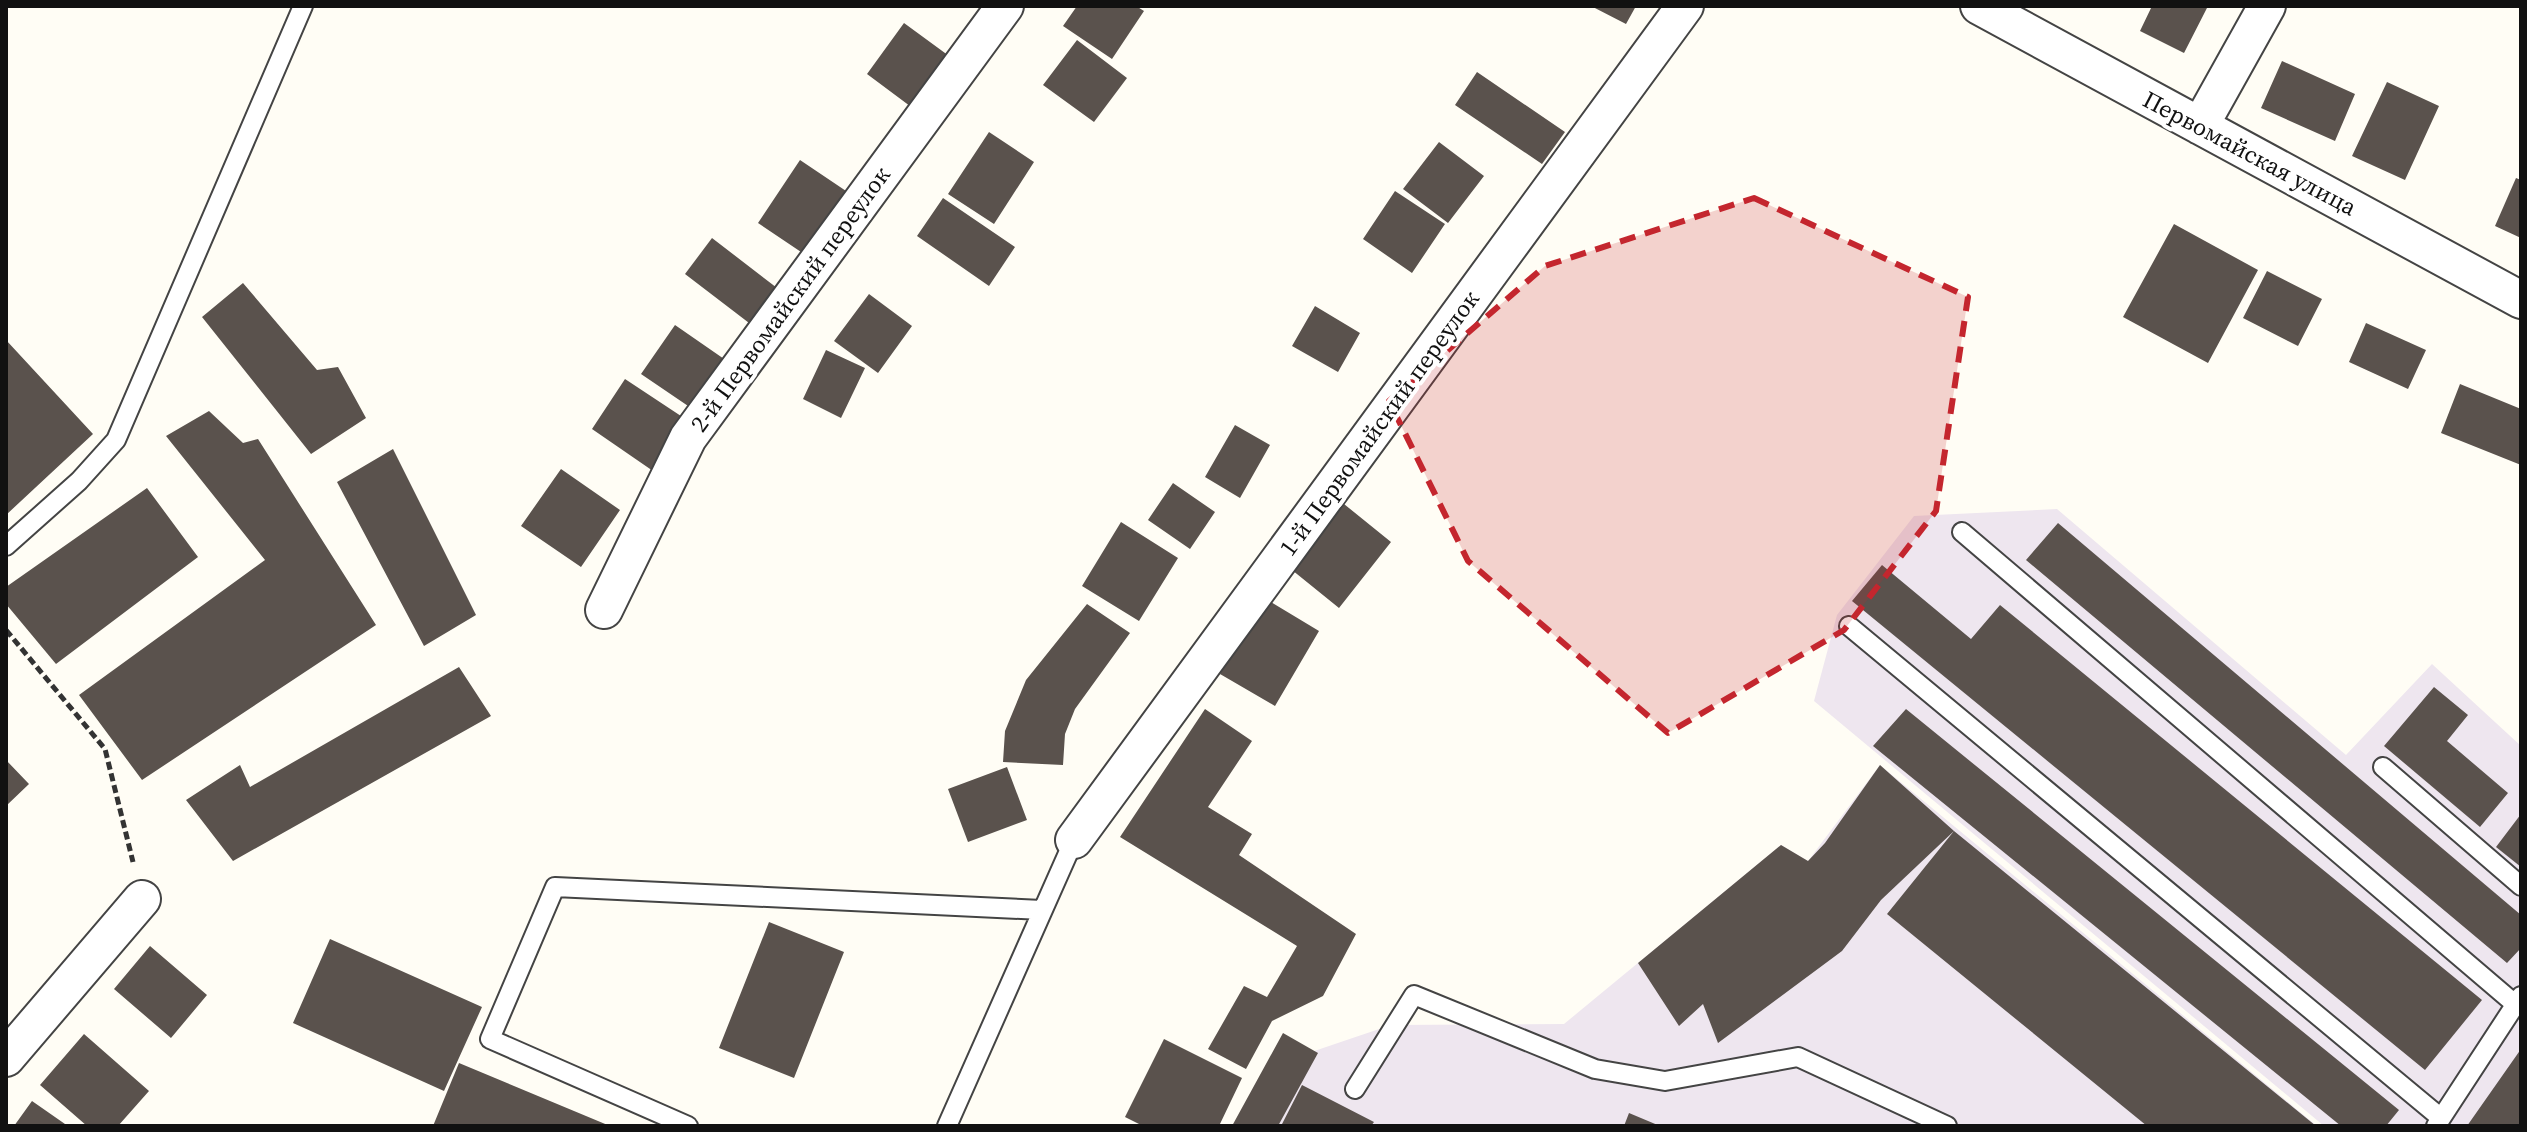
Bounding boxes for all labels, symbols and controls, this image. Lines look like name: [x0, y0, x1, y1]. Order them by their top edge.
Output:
street label: Первомайская улица: [2137, 83, 2363, 224]
street label: 2-й Первомайский переулок: [682, 160, 898, 438]
street label: 1-й Первомайский переулок: [1271, 284, 1487, 562]

